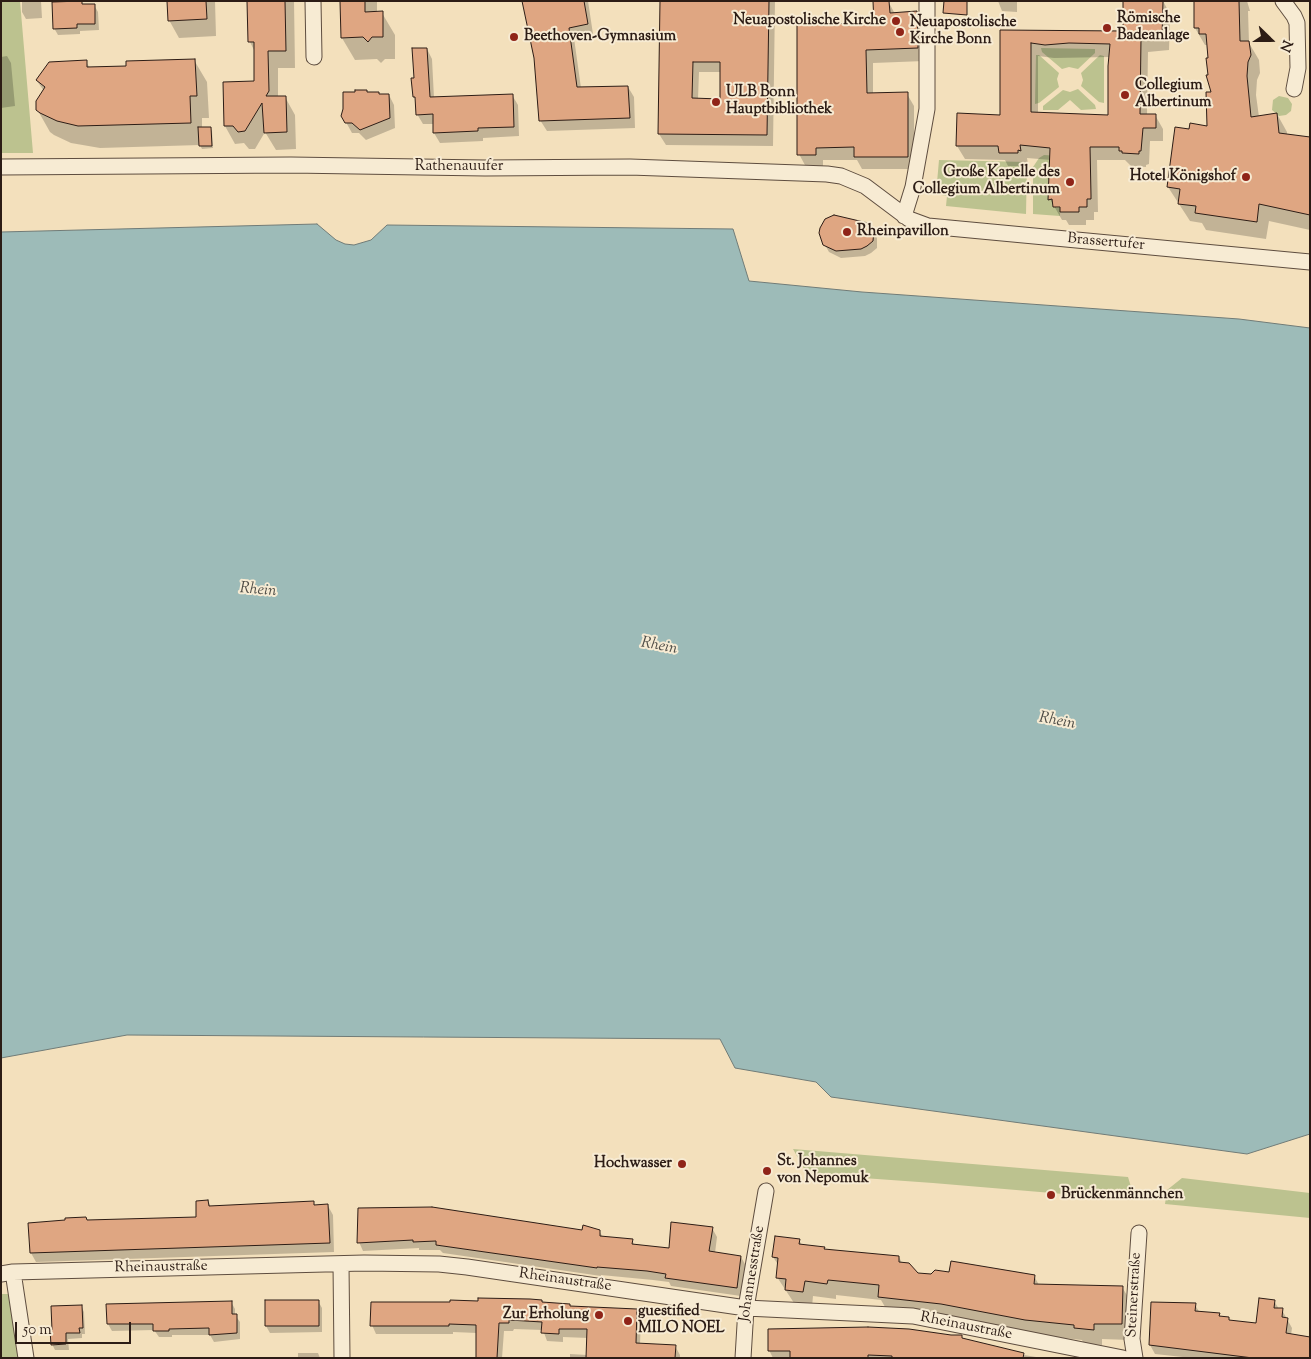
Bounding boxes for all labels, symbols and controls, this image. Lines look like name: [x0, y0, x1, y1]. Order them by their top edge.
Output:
place label: Römische Badeanlage: [1117, 10, 1189, 45]
place label: Neuapostolische Kirche: [733, 12, 886, 30]
place label: Neuapostolische Kirche Bonn: [910, 14, 1017, 49]
marker: Neuapostolische Kirche: [890, 15, 902, 27]
north arrow: [1246, 15, 1296, 65]
marker: Römische Badeanlage: [1101, 22, 1113, 34]
marker: Neuapostolische Kirche Bonn: [894, 26, 906, 38]
place label: Beethoven-Gymnasium: [524, 28, 676, 46]
marker: Beethoven-Gymnasium: [508, 31, 520, 43]
text: N: [1274, 37, 1296, 55]
place label: Collegium Albertinum: [1135, 77, 1211, 112]
place label: ULB Bonn Hauptbibliothek: [726, 84, 832, 119]
marker: Collegium Albertinum: [1119, 89, 1131, 101]
marker: ULB Bonn Hauptbibliothek: [710, 96, 722, 108]
street label: Rathenauufer: [415, 158, 503, 176]
place label: Große Kapelle des Collegium Albertinum: [913, 164, 1060, 199]
place label: Hotel Königshof: [1130, 168, 1236, 186]
marker: Hotel Königshof: [1240, 171, 1252, 183]
marker: Große Kapelle des Collegium Albertinum: [1064, 176, 1076, 188]
place label: Rheinpavillon: [857, 223, 949, 241]
marker: Rheinpavillon: [841, 226, 853, 238]
street label: Brassertufer: [1067, 231, 1145, 255]
water label: Rhein: [239, 580, 277, 602]
water label: Rhein: [639, 634, 679, 660]
water label: Rhein: [1037, 709, 1077, 735]
place label: St. Johannes von Nepomuk: [777, 1153, 869, 1188]
place label: Hochwasser: [594, 1155, 672, 1173]
marker: Hochwasser: [676, 1158, 688, 1170]
marker: St. Johannes von Nepomuk: [761, 1165, 773, 1177]
place label: Brückenmännchen: [1061, 1186, 1183, 1204]
marker: Brückenmännchen: [1045, 1189, 1057, 1201]
street label: Johannesstraße: [737, 1225, 769, 1323]
street label: Steinerstraße: [1124, 1252, 1146, 1338]
street label: Rheinaustraße: [114, 1258, 208, 1278]
street label: Rheinaustraße: [518, 1266, 612, 1296]
place label: guestified MILO NOEL: [638, 1303, 725, 1338]
place label: Zur Erholung: [503, 1306, 589, 1324]
marker: Zur Erholung: [593, 1309, 605, 1321]
street label: Rheinaustraße: [918, 1309, 1014, 1345]
scale bar: [18, 1312, 134, 1344]
marker: guestified MILO NOEL: [622, 1315, 634, 1327]
text: 50 m: [23, 1320, 52, 1341]

